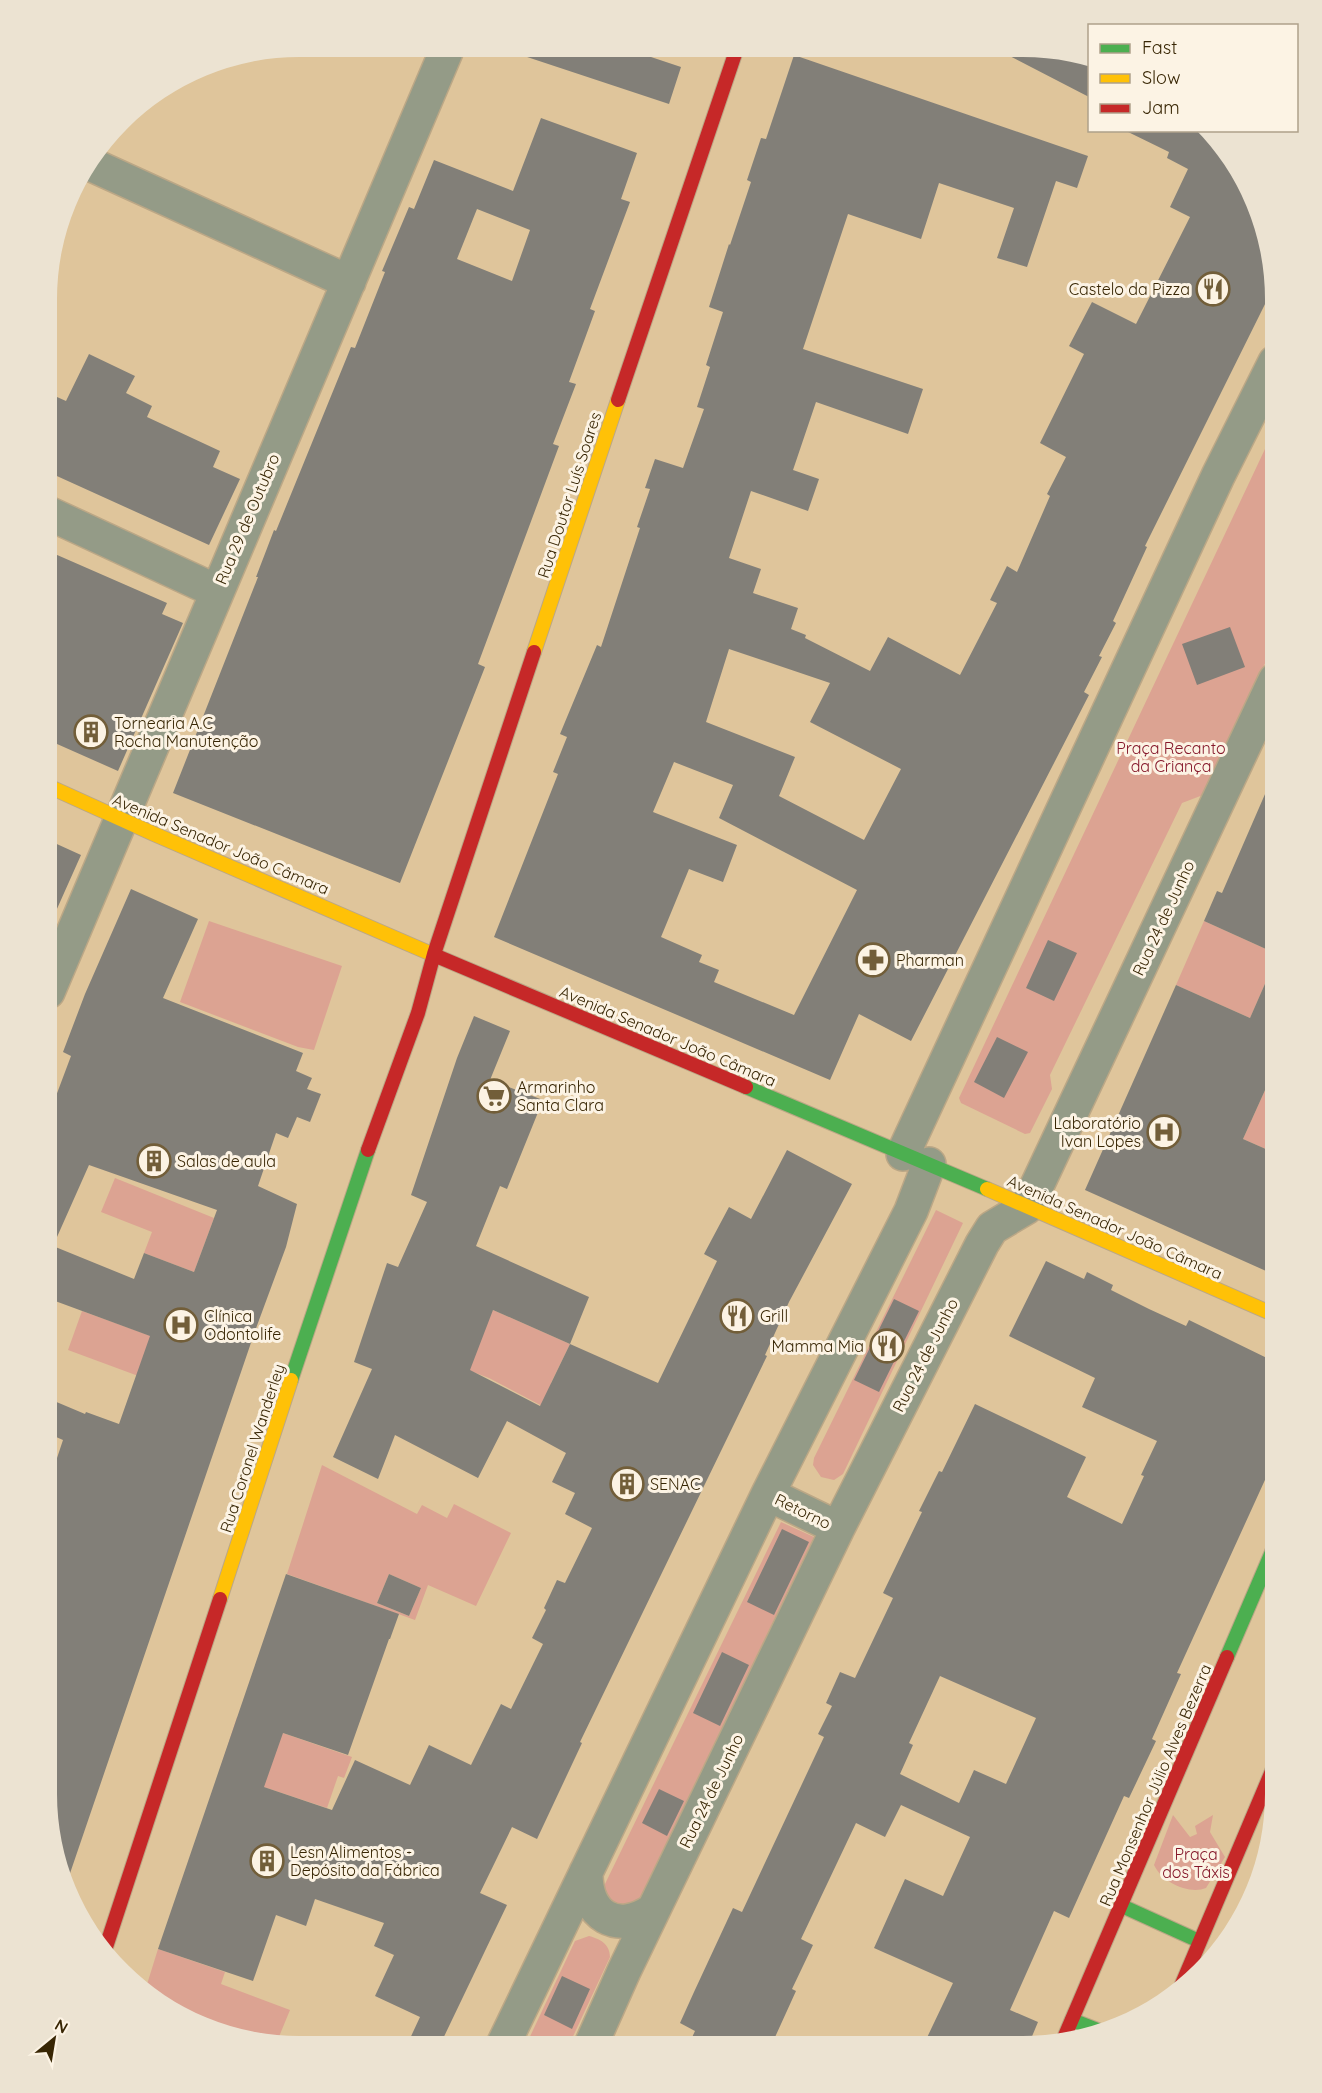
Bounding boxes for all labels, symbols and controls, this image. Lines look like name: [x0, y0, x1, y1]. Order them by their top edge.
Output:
legend: [1088, 24, 1298, 132]
text: Fast: [1142, 36, 1177, 59]
text: Slow: [1142, 66, 1180, 89]
text: Jam: [1142, 96, 1180, 119]
restaurant icon: Castelo da Pizza: [1195, 271, 1231, 307]
place label: Castelo da Pizza: [1069, 279, 1190, 299]
street label: Rua Doutor Luís Soares: [533, 410, 605, 580]
street label: Rua 29 de Outubro: [210, 451, 284, 587]
place label: Tornearia A.C Rocha Manutenção: [114, 713, 258, 751]
building icon: Tornearia A.C Rocha Manutenção: [73, 714, 109, 750]
park label: Praça Recanto da Criança: [1116, 738, 1226, 776]
street label: Avenida Senador João Câmara: [110, 789, 332, 899]
street label: Rua 24 de Junho: [1128, 857, 1198, 979]
pharmacy icon: Pharman: [855, 942, 891, 978]
place label: Pharman: [896, 950, 964, 970]
street label: Avenida Senador João Câmara: [557, 981, 779, 1091]
place label: Armarinho Santa Clara: [517, 1077, 604, 1115]
supermarket icon: Armarinho Santa Clara: [476, 1078, 512, 1114]
place label: Laboratório Ivan Lopes: [1053, 1113, 1141, 1151]
hospital icon: Laboratório Ivan Lopes: [1146, 1114, 1182, 1150]
building icon: Salas de aula: [136, 1143, 172, 1179]
place label: Salas de aula: [177, 1151, 276, 1171]
street label: Avenida Senador João Câmara: [1004, 1170, 1226, 1284]
street label: Rua 24 de Junho: [888, 1295, 962, 1415]
restaurant icon: Grill: [719, 1298, 755, 1334]
place label: Clínica Odontolife: [204, 1306, 281, 1344]
place label: Grill: [760, 1306, 788, 1326]
hospital icon: Clínica Odontolife: [163, 1307, 199, 1343]
restaurant icon: Mamma Mia: [869, 1328, 905, 1364]
place label: Mamma Mia: [771, 1336, 864, 1356]
street label: Rua Coronel Wanderley: [215, 1361, 289, 1535]
building icon: SENAC: [609, 1466, 645, 1502]
place label: SENAC: [650, 1474, 700, 1494]
street label: Retorno: [772, 1489, 834, 1533]
street label: Rua Monsenhor Júlio Alves Bezerra: [1095, 1661, 1215, 1909]
street label: Rua 24 de Junho: [675, 1731, 747, 1851]
place label: Lesn Alimentos - Depósito da Fábrica: [290, 1842, 440, 1880]
building icon: Lesn Alimentos - Depósito da Fábrica: [249, 1843, 285, 1879]
park label: Praça dos Táxis: [1162, 1844, 1230, 1882]
north arrow: [24, 2009, 84, 2069]
text: N: [51, 2014, 72, 2038]

